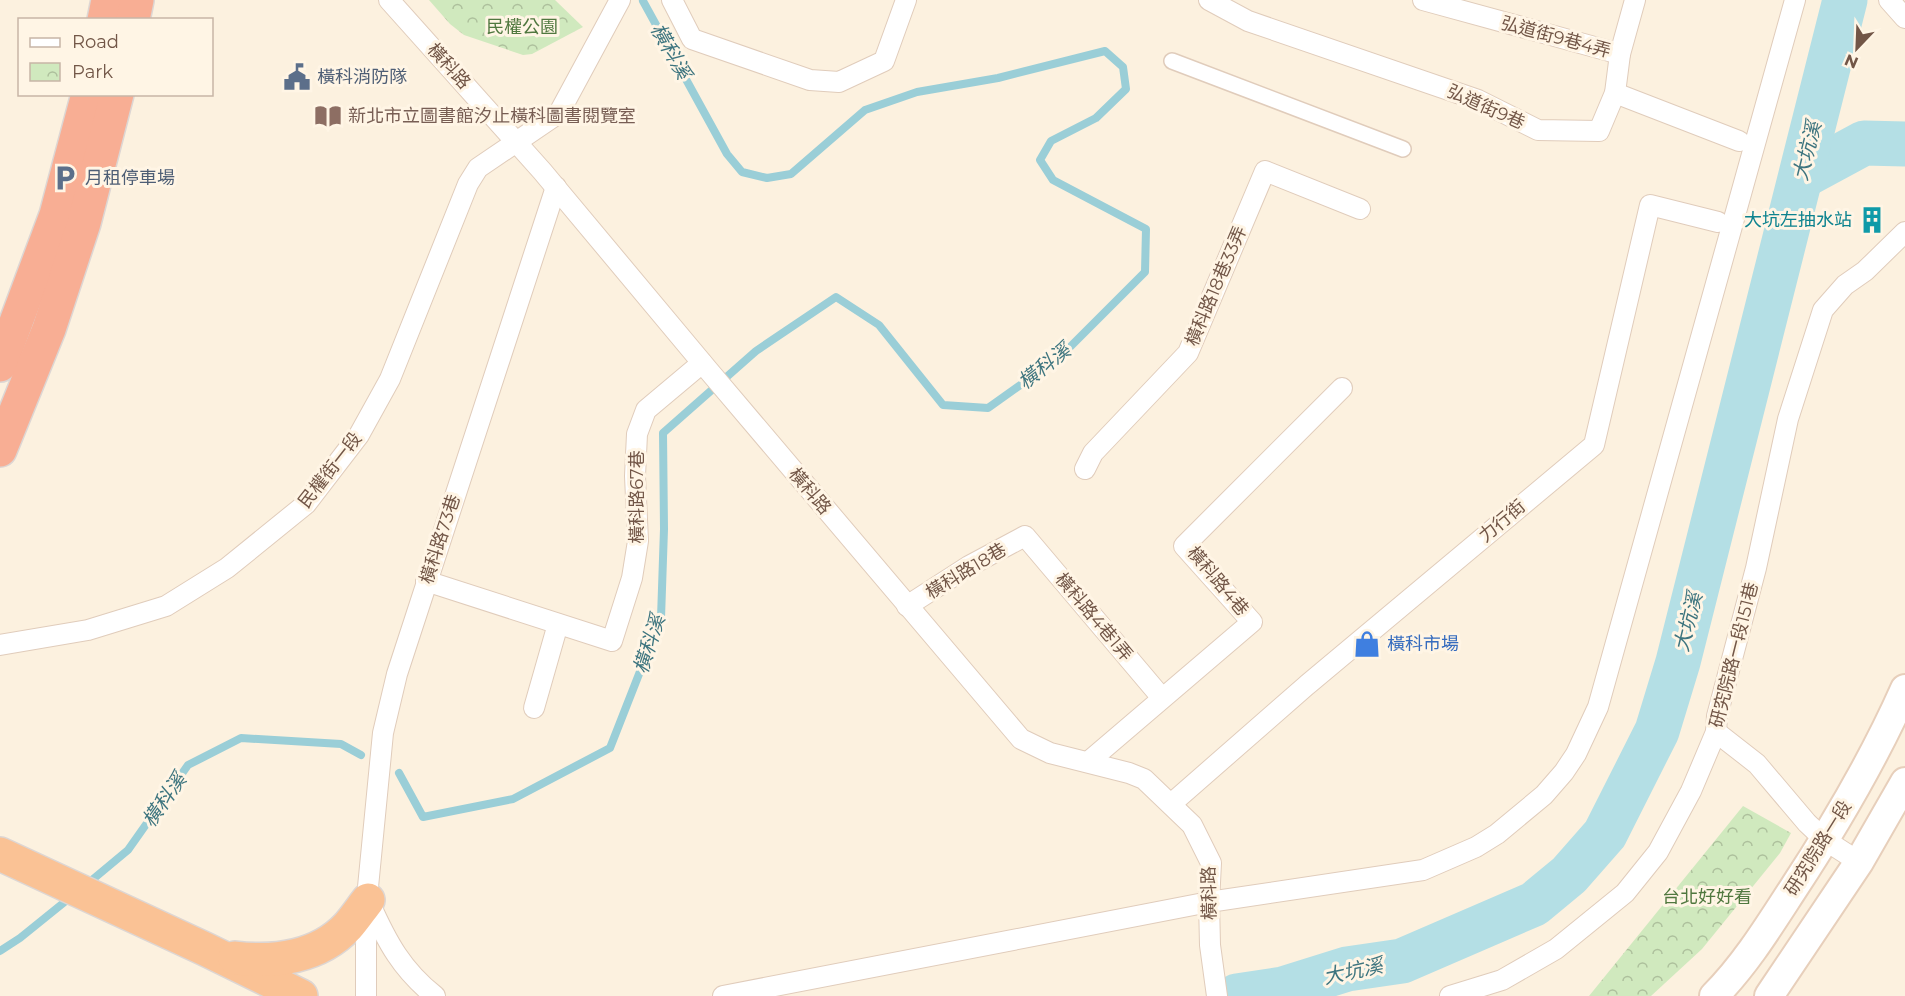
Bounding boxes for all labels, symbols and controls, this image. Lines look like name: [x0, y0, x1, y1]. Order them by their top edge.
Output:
street label: 弘道街9巷4弄: [1499, 12, 1613, 62]
park label: 民權公園: [486, 16, 558, 38]
legend: [18, 18, 213, 96]
north arrow: [1827, 18, 1887, 78]
water label: 橫科溪: [646, 19, 697, 86]
text: Road: [72, 31, 119, 53]
street label: 橫科路: [423, 39, 475, 93]
text: N: [1842, 50, 1861, 73]
text: Park: [72, 61, 113, 83]
public building icon: 橫科消防隊: [282, 62, 312, 92]
place label: 橫科消防隊: [317, 66, 407, 88]
street label: 弘道街9巷: [1444, 80, 1528, 134]
library icon: 新北市立圖書館汐止橫科圖書閱覽室: [313, 101, 343, 131]
place label: 新北市立圖書館汐止橫科圖書閱覽室: [348, 105, 636, 127]
water label: 大坑溪: [1788, 116, 1827, 183]
parking icon: 月租停車場: [50, 163, 80, 193]
place label: 月租停車場: [85, 167, 175, 189]
building icon: 大坑左抽水站: [1857, 205, 1887, 235]
place label: 大坑左抽水站: [1744, 209, 1852, 231]
street label: 橫科路18巷33弄: [1181, 223, 1251, 349]
water label: 橫科溪: [1013, 336, 1077, 394]
street label: 民權街一段: [294, 428, 366, 512]
street label: 橫科路67巷: [626, 450, 648, 544]
street label: 橫科路: [784, 463, 836, 519]
street label: 橫科路73巷: [415, 492, 465, 586]
street label: 力行街: [1474, 495, 1530, 547]
street label: 橫科路18巷: [922, 538, 1010, 604]
street label: 橫科路4巷: [1183, 542, 1253, 620]
street label: 橫科路4巷1弄: [1051, 568, 1137, 666]
street label: 研究院路一段151巷: [1705, 580, 1763, 730]
water label: 大坑溪: [1669, 587, 1708, 654]
water label: 橫科溪: [628, 609, 671, 676]
shop icon: 橫科市場: [1352, 629, 1382, 659]
place label: 橫科市場: [1387, 633, 1459, 655]
water label: 橫科溪: [137, 766, 193, 831]
street label: 研究院路一段: [1780, 796, 1856, 900]
street label: 橫科路: [1198, 866, 1220, 920]
park label: 台北好好看: [1662, 886, 1752, 908]
water label: 大坑溪: [1321, 952, 1388, 989]

